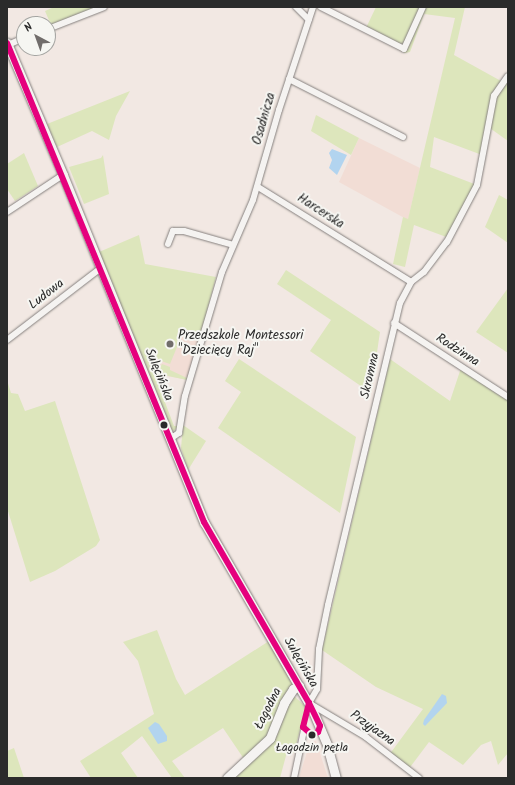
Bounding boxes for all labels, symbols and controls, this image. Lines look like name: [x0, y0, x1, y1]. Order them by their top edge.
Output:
north arrow: [16, 16, 56, 56]
text: N: [20, 19, 37, 37]
street label: Osadnicza: [250, 91, 280, 147]
street label: Harcerska: [294, 191, 346, 233]
street label: Ludowa: [26, 276, 68, 314]
place label: Przedszkole Montessori "Dziecięcy Raj": [178, 329, 303, 360]
street label: Rodzinna: [432, 331, 482, 371]
marker: Przedszkole Montessori "Dziecięcy Raj": [165, 339, 175, 349]
street label: Sulęcińska: [140, 346, 176, 404]
street label: Skromna: [358, 352, 384, 400]
unlabelled marker: [159, 420, 169, 430]
street label: Sulęcińska: [279, 635, 321, 691]
street label: Łagodna: [252, 686, 286, 732]
street label: Przyjazna: [347, 708, 397, 750]
marker: Łagodzin pętla: [307, 730, 317, 740]
place label: Łagodzin pętla: [276, 741, 348, 755]

